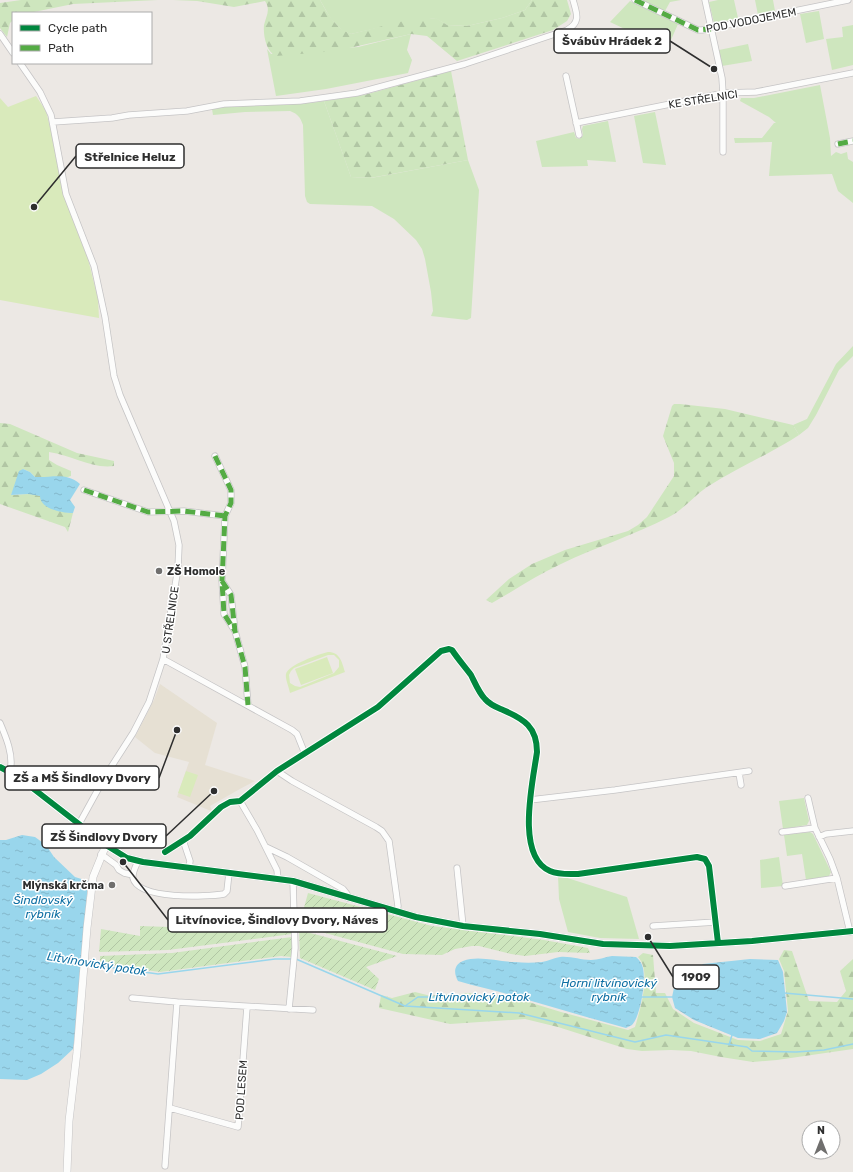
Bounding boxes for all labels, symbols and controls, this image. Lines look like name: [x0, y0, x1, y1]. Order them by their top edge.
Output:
street label: POD VODOJEMEM: [705, 5, 797, 36]
legend: [12, 12, 152, 64]
text: Cycle path: [48, 21, 107, 35]
callout: Švábův Hrádek 2: [554, 29, 670, 53]
text: Švábův Hrádek 2: [562, 34, 662, 48]
text: Path: [48, 41, 74, 55]
street label: KE STŘELNICI: [667, 88, 739, 111]
callout: Střelnice Heluz: [76, 144, 184, 168]
text: Střelnice Heluz: [84, 150, 176, 164]
place label: ZŠ Homole: [167, 564, 226, 578]
marker: ZŠ Homole: [154, 566, 164, 576]
street label: U STŘELNICE: [159, 585, 182, 655]
callout: ZŠ a MŠ Šindlovy Dvory: [5, 766, 159, 790]
text: ZŠ a MŠ Šindlovy Dvory: [13, 771, 151, 785]
callout: ZŠ Šindlovy Dvory: [42, 824, 166, 848]
text: ZŠ Šindlovy Dvory: [50, 830, 158, 844]
place label: Mlýnská krčma: [22, 879, 104, 892]
marker: Mlýnská krčma: [107, 880, 117, 890]
water label: Šindlovský rybník: [13, 893, 73, 921]
callout: Litvínovice, Šindlovy Dvory, Náves: [168, 908, 387, 932]
text: Litvínovice, Šindlovy Dvory, Náves: [176, 913, 379, 927]
water label: Litvínovický potok: [46, 949, 149, 979]
callout: 1909: [673, 965, 719, 989]
text: 1909: [681, 970, 711, 984]
water label: Horní litvínovický rybník: [561, 976, 657, 1004]
water label: Litvínovický potok: [429, 990, 530, 1004]
street label: POD LESEM: [233, 1060, 250, 1120]
north arrow: [801, 1120, 841, 1160]
text: N: [817, 1124, 825, 1137]

